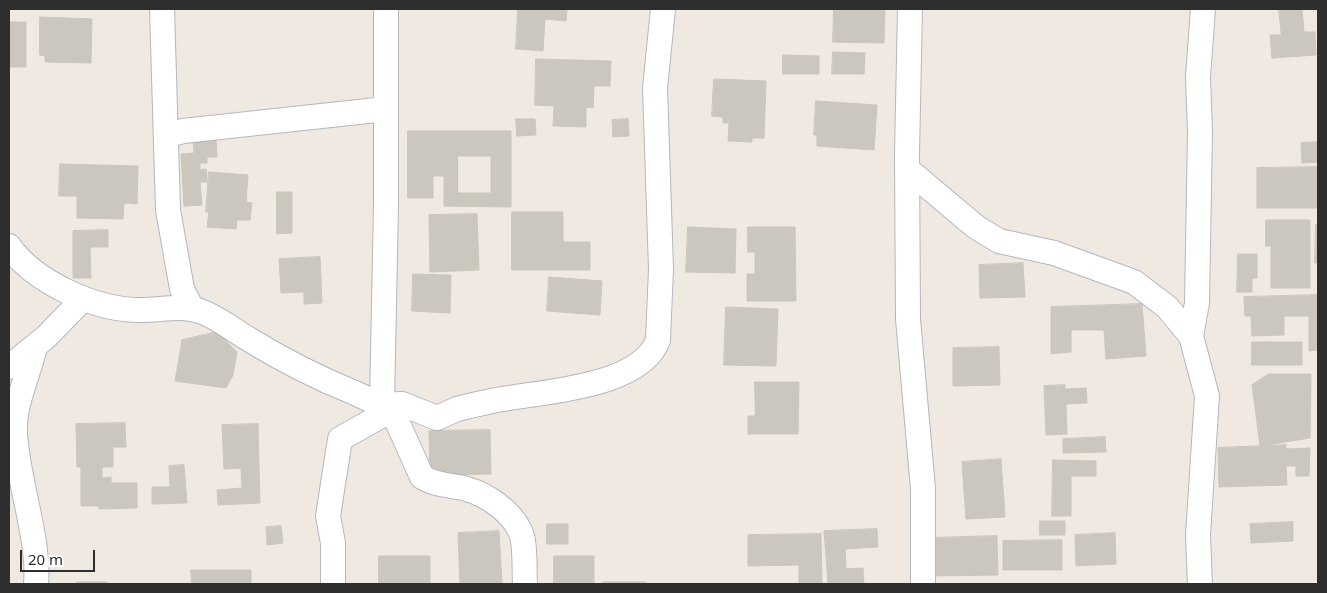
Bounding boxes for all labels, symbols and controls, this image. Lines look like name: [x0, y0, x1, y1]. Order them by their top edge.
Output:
scale bar: [22, 540, 98, 572]
text: 20 m: [28, 549, 63, 569]

